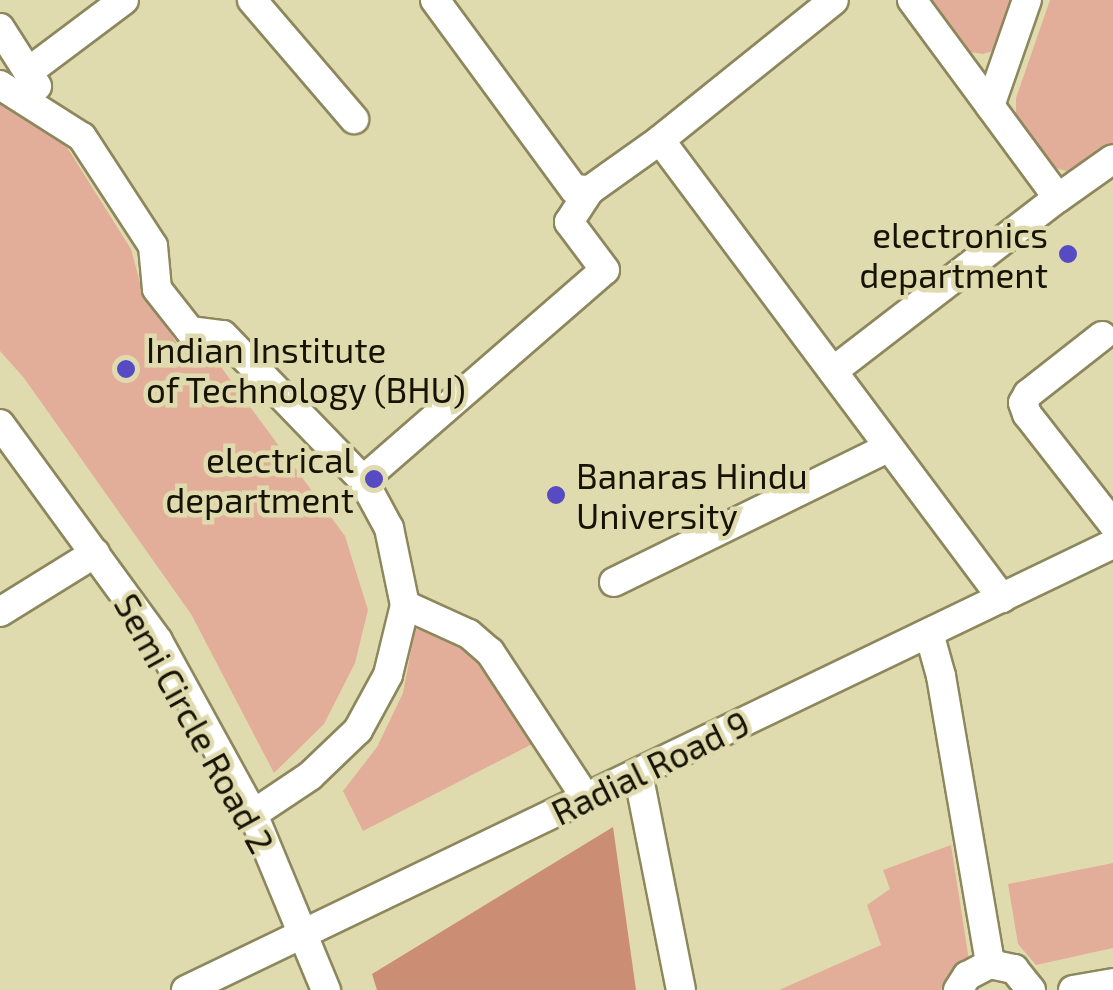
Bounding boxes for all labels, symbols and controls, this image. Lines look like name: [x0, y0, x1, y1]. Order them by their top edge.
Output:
place label: electronics department: [859, 213, 1048, 295]
marker: electronics department: [1057, 243, 1079, 265]
place label: Indian Institute of Technology (BHU): [146, 328, 468, 410]
marker: Indian Institute of Technology (BHU): [115, 358, 137, 380]
place label: electrical department: [165, 438, 354, 520]
place label: Banaras Hindu University: [576, 454, 808, 536]
marker: electrical department: [363, 468, 385, 490]
marker: Banaras Hindu University: [545, 484, 567, 506]
street label: Semi Circle Road 2: [106, 586, 284, 860]
street label: Radial Road 9: [544, 701, 756, 833]

